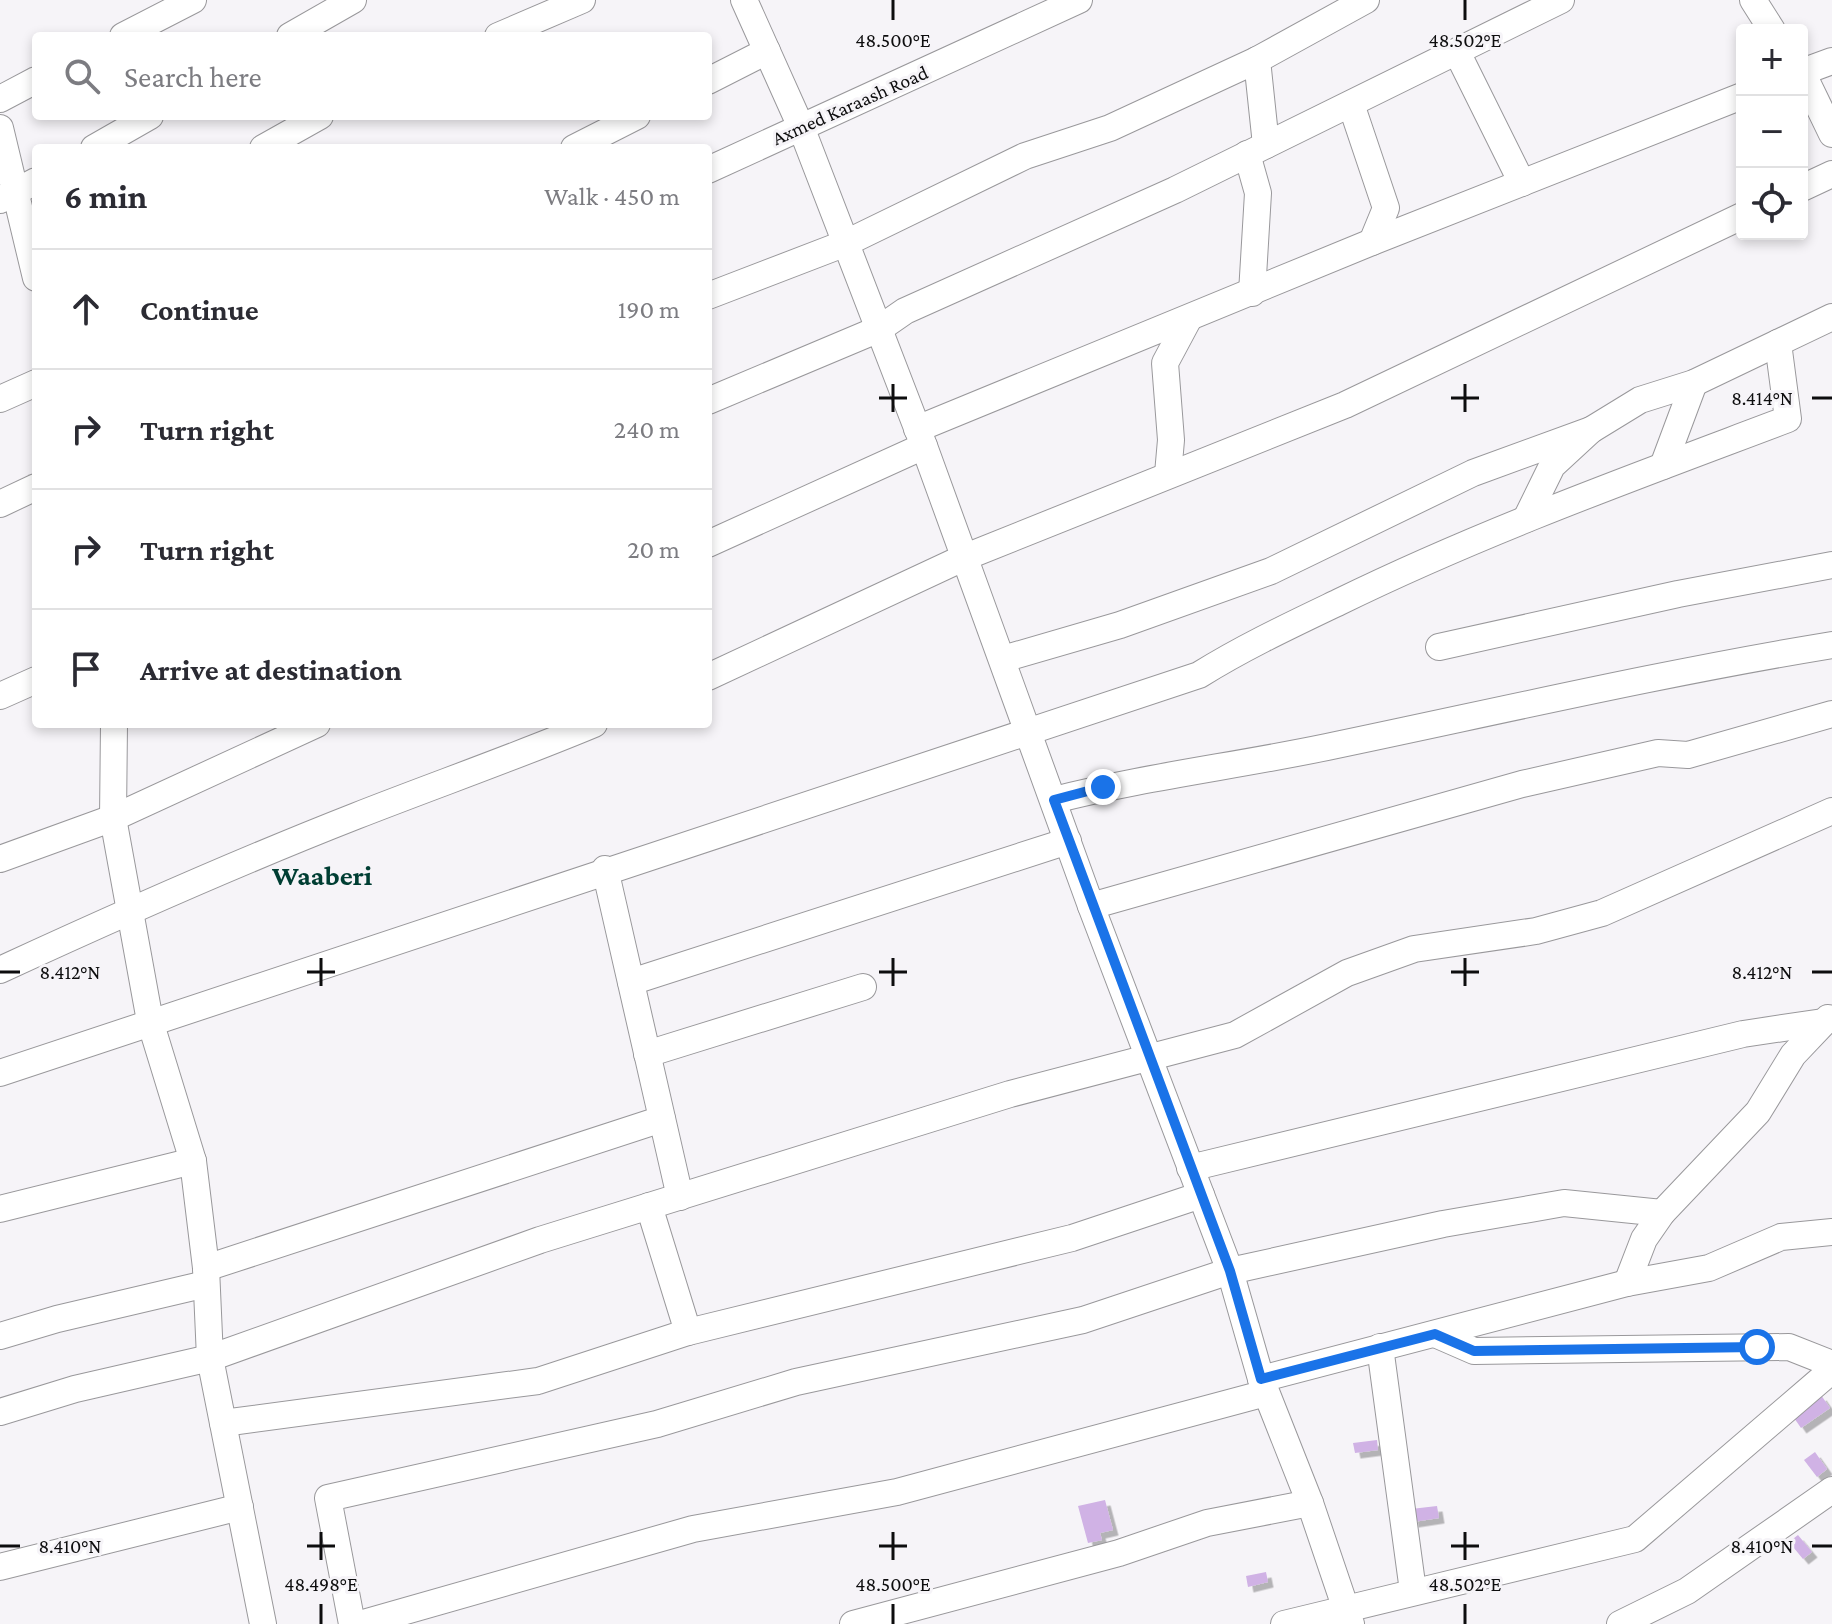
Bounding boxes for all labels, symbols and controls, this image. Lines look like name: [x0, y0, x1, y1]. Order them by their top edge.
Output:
map controls: [1736, 24, 1808, 240]
button: +: [1736, 24, 1808, 96]
text: 48.500°E: [855, 29, 931, 51]
text: 48.502°E: [1429, 29, 1502, 51]
search box: [32, 32, 712, 120]
icon: search: [60, 54, 104, 98]
text: Search here: [124, 60, 262, 93]
street label: Axmed Karaash Road: [769, 61, 932, 149]
button: −: [1736, 96, 1808, 168]
button: locate: [1736, 168, 1808, 240]
text: 6 min: [64, 178, 147, 215]
text: Walk · 450 m: [544, 182, 680, 211]
icon: ahead: [64, 287, 108, 331]
text: Continue: [140, 293, 259, 326]
text: 190 m: [618, 295, 680, 324]
text: 8.414°N: [1731, 387, 1793, 409]
icon: right: [64, 407, 108, 451]
text: Turn right: [140, 413, 274, 446]
text: 240 m: [614, 415, 680, 444]
icon: right: [64, 527, 108, 571]
text: Turn right: [140, 533, 274, 566]
text: 20 m: [627, 535, 680, 564]
icon: arrive: [64, 647, 108, 691]
text: Arrive at destination: [140, 653, 402, 686]
route end: [1085, 769, 1121, 805]
district label: Waaberi: [271, 860, 372, 891]
text: 8.412°N: [40, 961, 100, 983]
text: 8.412°N: [1732, 961, 1792, 983]
route start: [1739, 1329, 1775, 1365]
text: 8.410°N: [38, 1535, 102, 1557]
text: 8.410°N: [1730, 1535, 1794, 1557]
text: 48.498°E: [284, 1573, 358, 1595]
text: 48.500°E: [855, 1573, 931, 1595]
text: 48.502°E: [1429, 1573, 1502, 1595]

